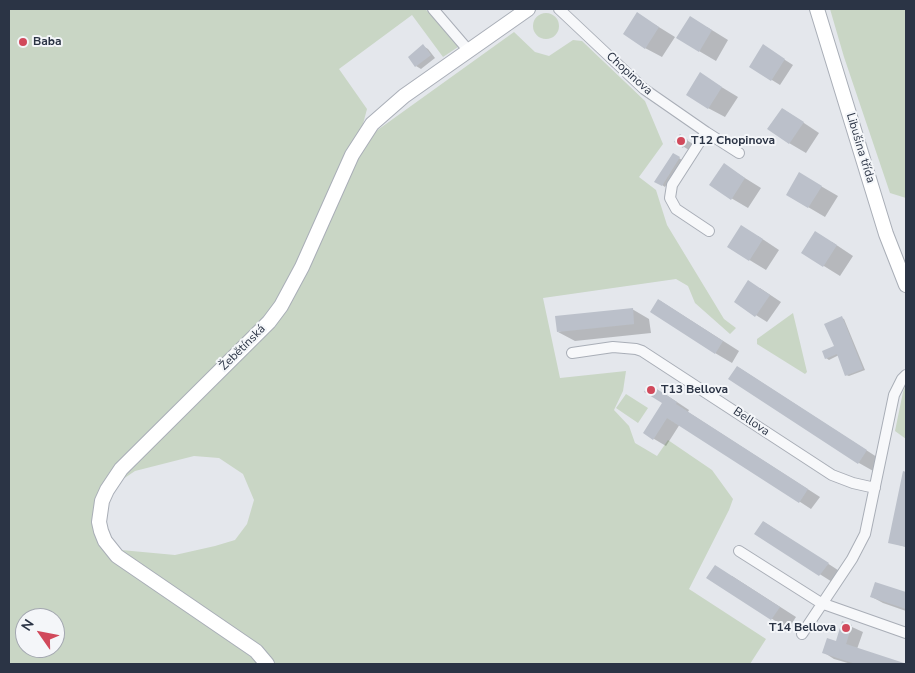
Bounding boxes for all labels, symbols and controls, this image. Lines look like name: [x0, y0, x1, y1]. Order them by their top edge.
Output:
place label: Baba: [33, 35, 62, 49]
marker: Baba: [17, 36, 29, 48]
street label: Chopinova: [603, 50, 655, 98]
street label: Libušina třída: [843, 111, 877, 185]
place label: T12 Chopinova: [691, 134, 775, 148]
marker: T12 Chopinova: [675, 135, 687, 147]
street label: Žebětínská: [217, 322, 269, 374]
place label: T13 Bellova: [661, 383, 728, 397]
marker: T13 Bellova: [645, 384, 657, 396]
street label: Bellova: [730, 405, 772, 439]
north arrow: [15, 608, 65, 658]
text: N: [17, 616, 39, 635]
place label: T14 Bellova: [769, 621, 836, 635]
marker: T14 Bellova: [840, 622, 852, 634]

